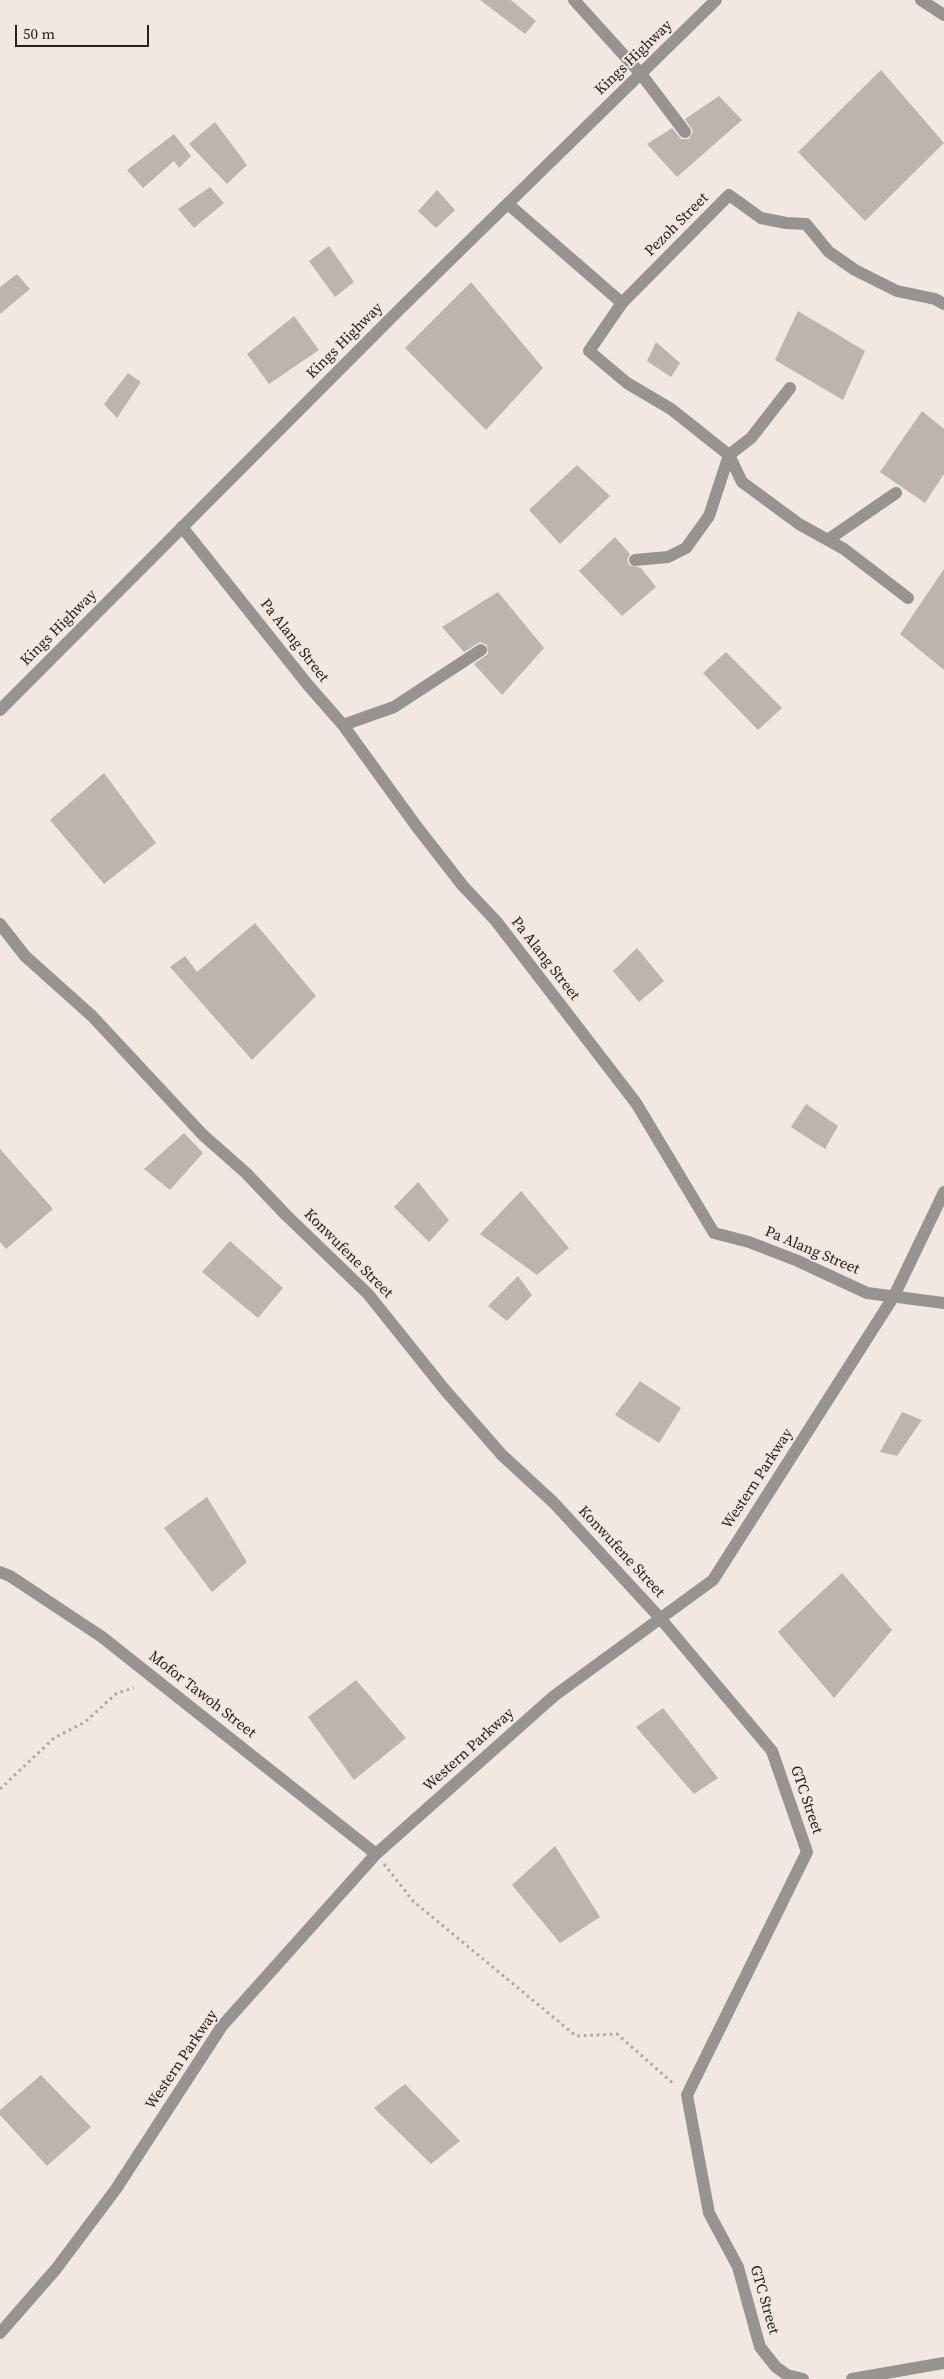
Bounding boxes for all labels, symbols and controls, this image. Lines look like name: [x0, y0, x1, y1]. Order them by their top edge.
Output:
scale bar: [18, 15, 151, 47]
street label: Kings Highway: [592, 17, 676, 99]
text: 50 m: [23, 23, 55, 44]
street label: Pezoh Street: [642, 190, 712, 260]
street label: Kings Highway: [303, 299, 387, 383]
street label: Kings Highway: [17, 586, 101, 670]
street label: Pa Alang Street: [256, 596, 332, 686]
street label: Pa Alang Street: [507, 914, 583, 1004]
street label: Konwufene Street: [300, 1206, 396, 1302]
street label: Pa Alang Street: [762, 1223, 862, 1279]
street label: Western Parkway: [719, 1425, 797, 1533]
street label: Konwufene Street: [574, 1503, 668, 1601]
street label: Mofor Tawoh Street: [145, 1648, 259, 1742]
street label: Western Parkway: [420, 1704, 518, 1796]
street label: GTC Street: [786, 1764, 826, 1836]
street label: Western Parkway: [142, 2007, 222, 2113]
street label: GTC Street: [746, 2264, 782, 2336]

